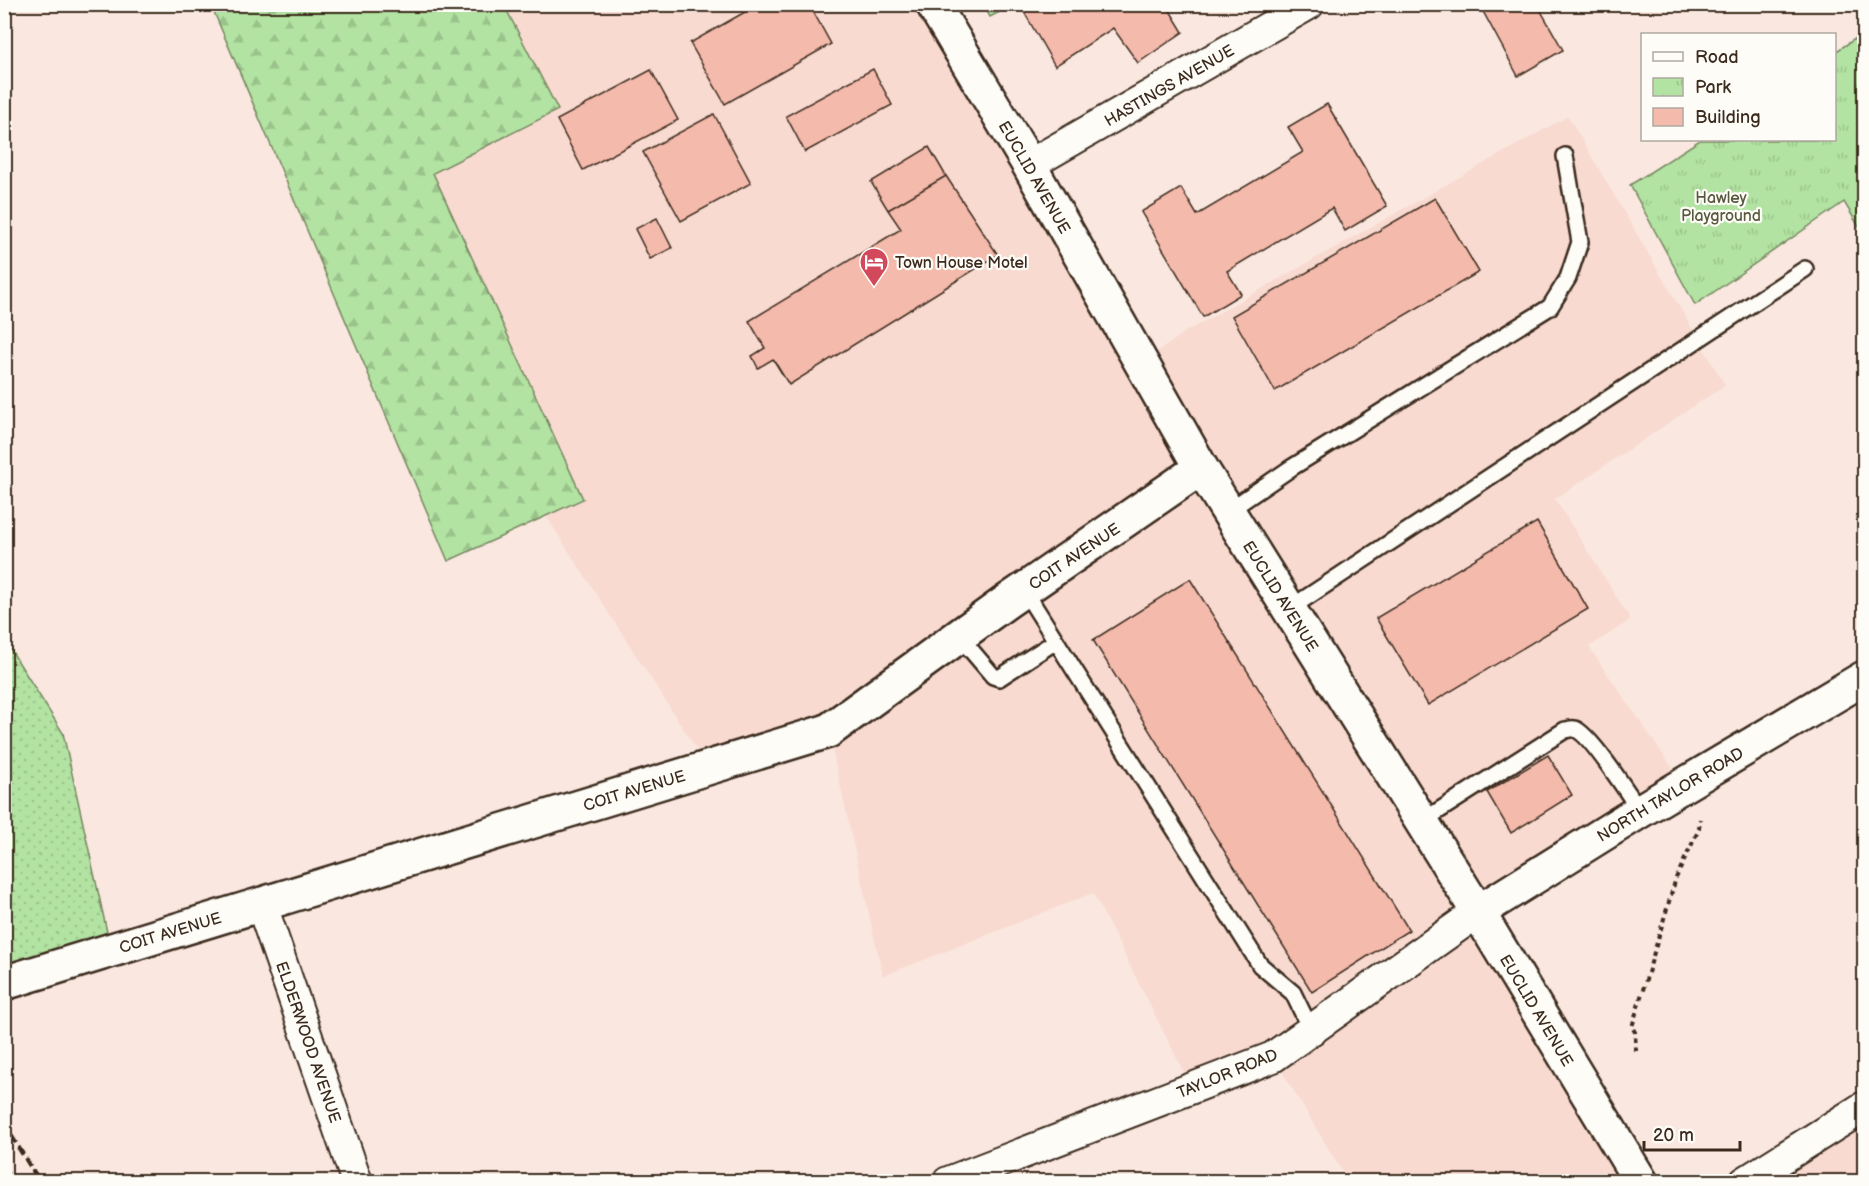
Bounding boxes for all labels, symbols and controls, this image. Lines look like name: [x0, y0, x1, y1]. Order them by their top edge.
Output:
legend: [1641, 33, 1836, 141]
street label: HASTINGS AVENUE: [1102, 41, 1238, 131]
text: Road: [1695, 47, 1739, 68]
text: Park: [1695, 77, 1731, 98]
text: Building: [1695, 107, 1761, 128]
street label: EUCLID AVENUE: [994, 118, 1074, 237]
park label: Hawley Playground: [1681, 189, 1761, 226]
hotel icon: Town House Motel: [858, 246, 890, 288]
place label: Town House Motel: [895, 254, 1027, 273]
street label: COIT AVENUE: [1026, 520, 1124, 595]
street label: EUCLID AVENUE: [1238, 538, 1321, 656]
street label: NORTH TAYLOR ROAD: [1594, 744, 1747, 847]
street label: COIT AVENUE: [581, 767, 688, 816]
street label: COIT AVENUE: [117, 909, 224, 958]
street label: EUCLID AVENUE: [1495, 951, 1577, 1070]
street label: ELDERWOOD AVENUE: [271, 959, 344, 1126]
street label: TAYLOR ROAD: [1175, 1046, 1281, 1103]
scale bar: [1644, 1114, 1740, 1152]
text: 20 m: [1653, 1125, 1694, 1146]

